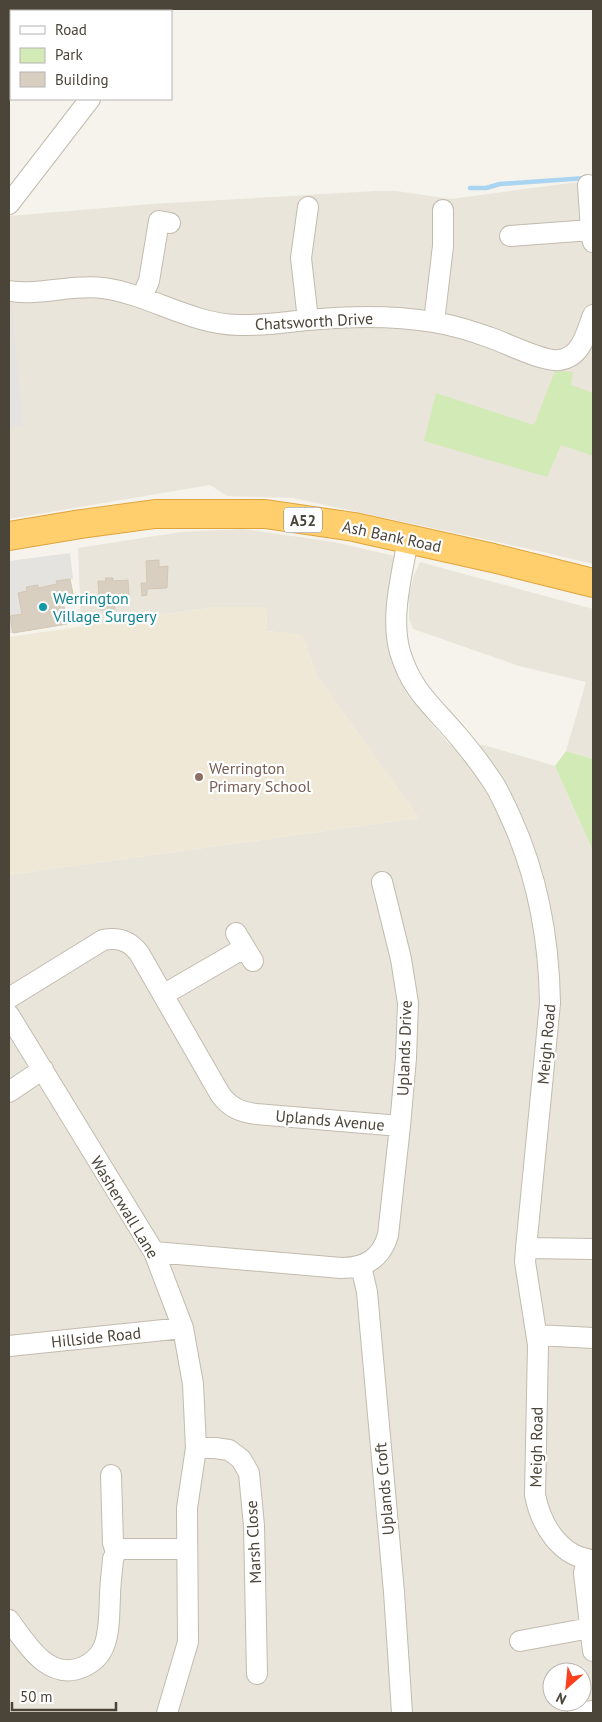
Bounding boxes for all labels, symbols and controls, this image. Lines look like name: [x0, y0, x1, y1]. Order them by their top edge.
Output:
legend: [10, 10, 172, 100]
text: Road: [55, 20, 87, 39]
text: Park: [55, 45, 83, 64]
text: Building: [55, 70, 109, 89]
street label: Chatsworth Drive: [254, 308, 374, 334]
road number: A52: [284, 508, 322, 532]
street label: Ash Bank Road: [341, 516, 443, 556]
place label: Werrington Village Surgery: [52, 588, 157, 626]
marker: Werrington Village Surgery: [37, 601, 49, 613]
place label: Werrington Primary School: [209, 758, 311, 796]
marker: Werrington Primary School: [193, 771, 205, 783]
street label: Uplands Drive: [392, 1000, 416, 1096]
street label: Meigh Road: [533, 1003, 559, 1085]
street label: Uplands Avenue: [275, 1105, 385, 1135]
street label: Washerwall Lane: [87, 1152, 163, 1262]
street label: Hillside Road: [50, 1322, 142, 1352]
street label: Meigh Road: [525, 1407, 547, 1487]
street label: Uplands Croft: [370, 1441, 398, 1536]
street label: Marsh Close: [241, 1500, 265, 1584]
north arrow: [542, 1662, 592, 1712]
scale bar: [12, 1680, 116, 1712]
text: 50 m: [20, 1687, 53, 1706]
text: N: [553, 1688, 569, 1709]

